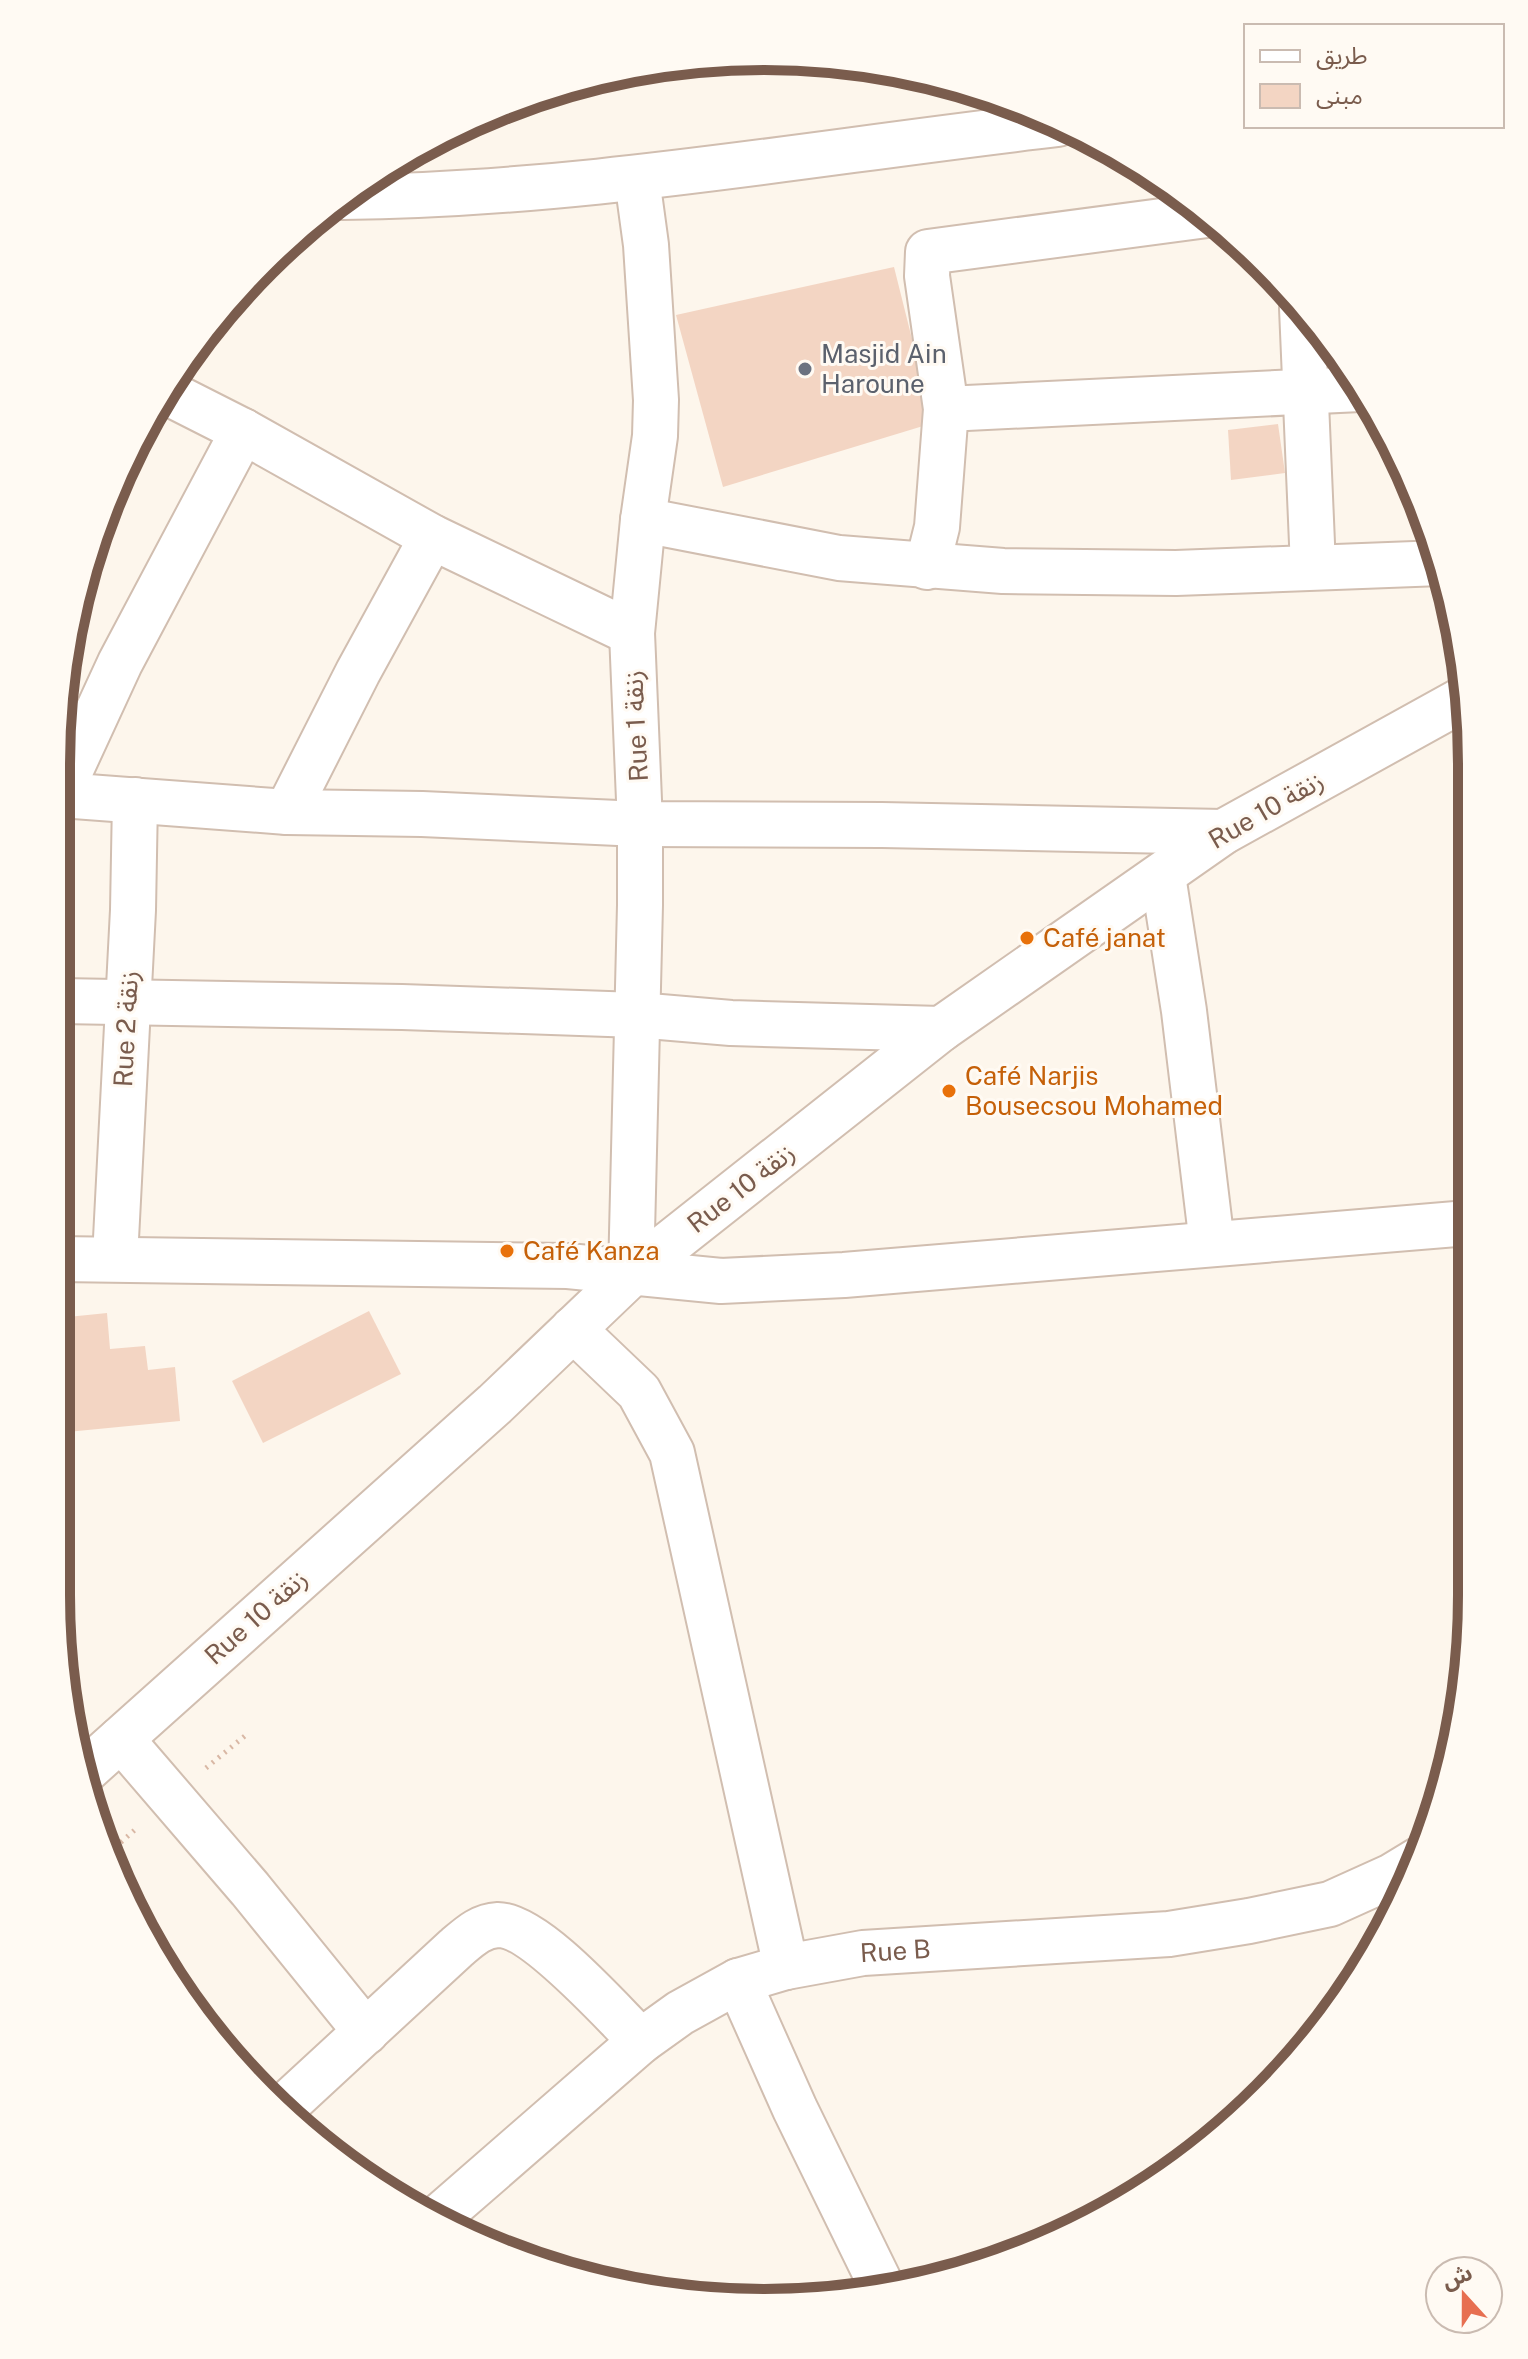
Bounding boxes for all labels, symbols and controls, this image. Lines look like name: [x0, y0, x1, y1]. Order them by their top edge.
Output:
legend: [1244, 24, 1504, 128]
text: طريق: [1316, 41, 1368, 71]
text: مبنى: [1316, 81, 1363, 109]
place label: Masjid Ain Haroune: [821, 338, 947, 399]
marker: Masjid Ain Haroune: [796, 360, 814, 378]
street label: Rue 1 زنقة: [617, 670, 654, 783]
street label: Rue 10 زنقة: [1203, 764, 1329, 855]
place label: Café janat: [1043, 922, 1166, 953]
marker: Café janat: [1018, 929, 1036, 947]
street label: Rue 2 زنقة: [107, 970, 144, 1088]
place label: Café Narjis Bousecsou Mohamed: [965, 1060, 1223, 1121]
marker: Café Narjis Bousecsou Mohamed: [940, 1082, 958, 1100]
street label: Rue 10 زنقة: [681, 1136, 800, 1239]
place label: Café Kanza: [523, 1235, 660, 1266]
marker: Café Kanza: [498, 1242, 516, 1260]
street label: Rue 10 زنقة: [198, 1562, 313, 1671]
street label: Rue B: [859, 1933, 932, 1968]
north arrow: [1424, 2255, 1504, 2335]
text: ش: [1438, 2259, 1476, 2294]

